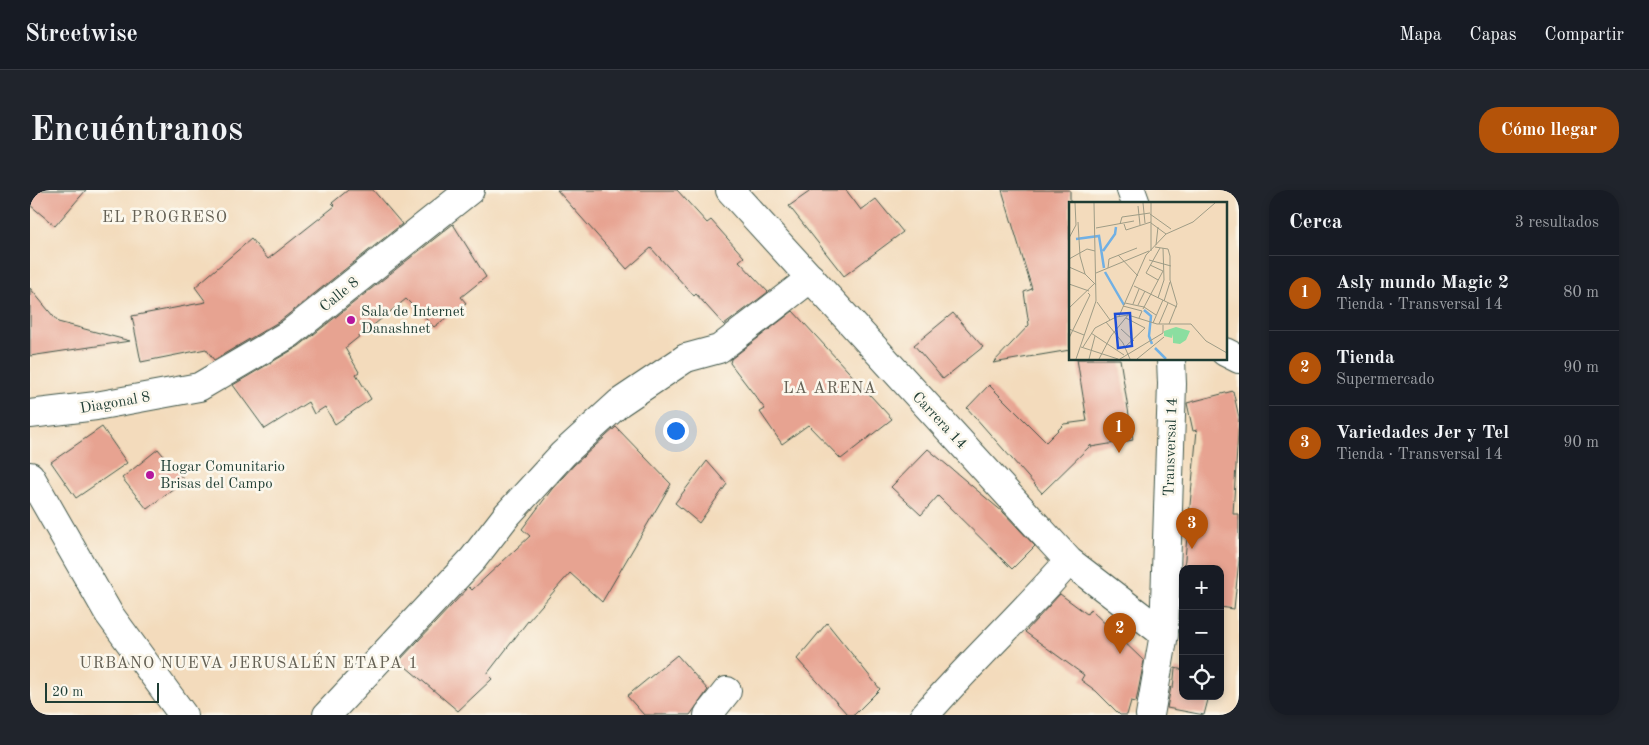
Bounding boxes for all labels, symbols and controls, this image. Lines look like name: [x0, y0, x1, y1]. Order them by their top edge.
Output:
text: Streetwise: [25, 23, 138, 47]
text: Mapa: [1399, 26, 1442, 44]
text: Capas: [1470, 26, 1517, 44]
text: Compartir: [1545, 26, 1624, 44]
button: Cómo llegar: [1479, 107, 1619, 153]
text: Encuéntranos: [30, 113, 243, 148]
inset map: [1069, 202, 1226, 360]
district label: EL PROGRESO: [102, 210, 228, 226]
text: Cerca: [1289, 212, 1342, 233]
text: 3 resultados: [1515, 215, 1599, 231]
text: Asly mundo Magic 2: [1336, 274, 1509, 293]
street label: Calle 8: [318, 275, 362, 315]
text: 1: [1300, 285, 1310, 301]
text: 80 m: [1563, 285, 1599, 301]
text: Tienda · Transversal 14: [1336, 297, 1503, 313]
place label: Sala de Internet Danashnet: [361, 305, 465, 337]
marker: Sala de Internet Danashnet: [345, 314, 357, 326]
text: Tienda: [1336, 349, 1395, 368]
text: 2: [1300, 360, 1310, 376]
text: 90 m: [1563, 360, 1599, 376]
text: Supermercado: [1336, 372, 1434, 388]
district label: LA ARENA: [783, 381, 877, 397]
street label: Diagonal 8: [79, 390, 152, 417]
street label: Carrera 14: [909, 390, 969, 452]
street label: Transversal 14: [1162, 397, 1181, 497]
pin: 1: [1103, 412, 1135, 453]
your location: [663, 418, 689, 444]
text: Variedades Jer y Tel: [1336, 424, 1509, 443]
text: 3: [1300, 435, 1310, 451]
text: 90 m: [1563, 435, 1599, 451]
text: Tienda · Transversal 14: [1336, 447, 1503, 463]
place label: Hogar Comunitario Brisas del Campo: [160, 460, 285, 492]
marker: Hogar Comunitario Brisas del Campo: [144, 469, 156, 481]
pin: 3: [1176, 508, 1208, 549]
map controls: [1179, 565, 1224, 700]
button: +: [1179, 565, 1224, 610]
button: −: [1179, 610, 1224, 655]
pin: 2: [1104, 613, 1136, 654]
district label: URBANO NUEVA JERUSALÉN ETAPA 1: [79, 652, 419, 672]
button: locate: [1179, 655, 1224, 700]
scale bar: [45, 680, 159, 703]
text: 20 m: [52, 685, 83, 699]

